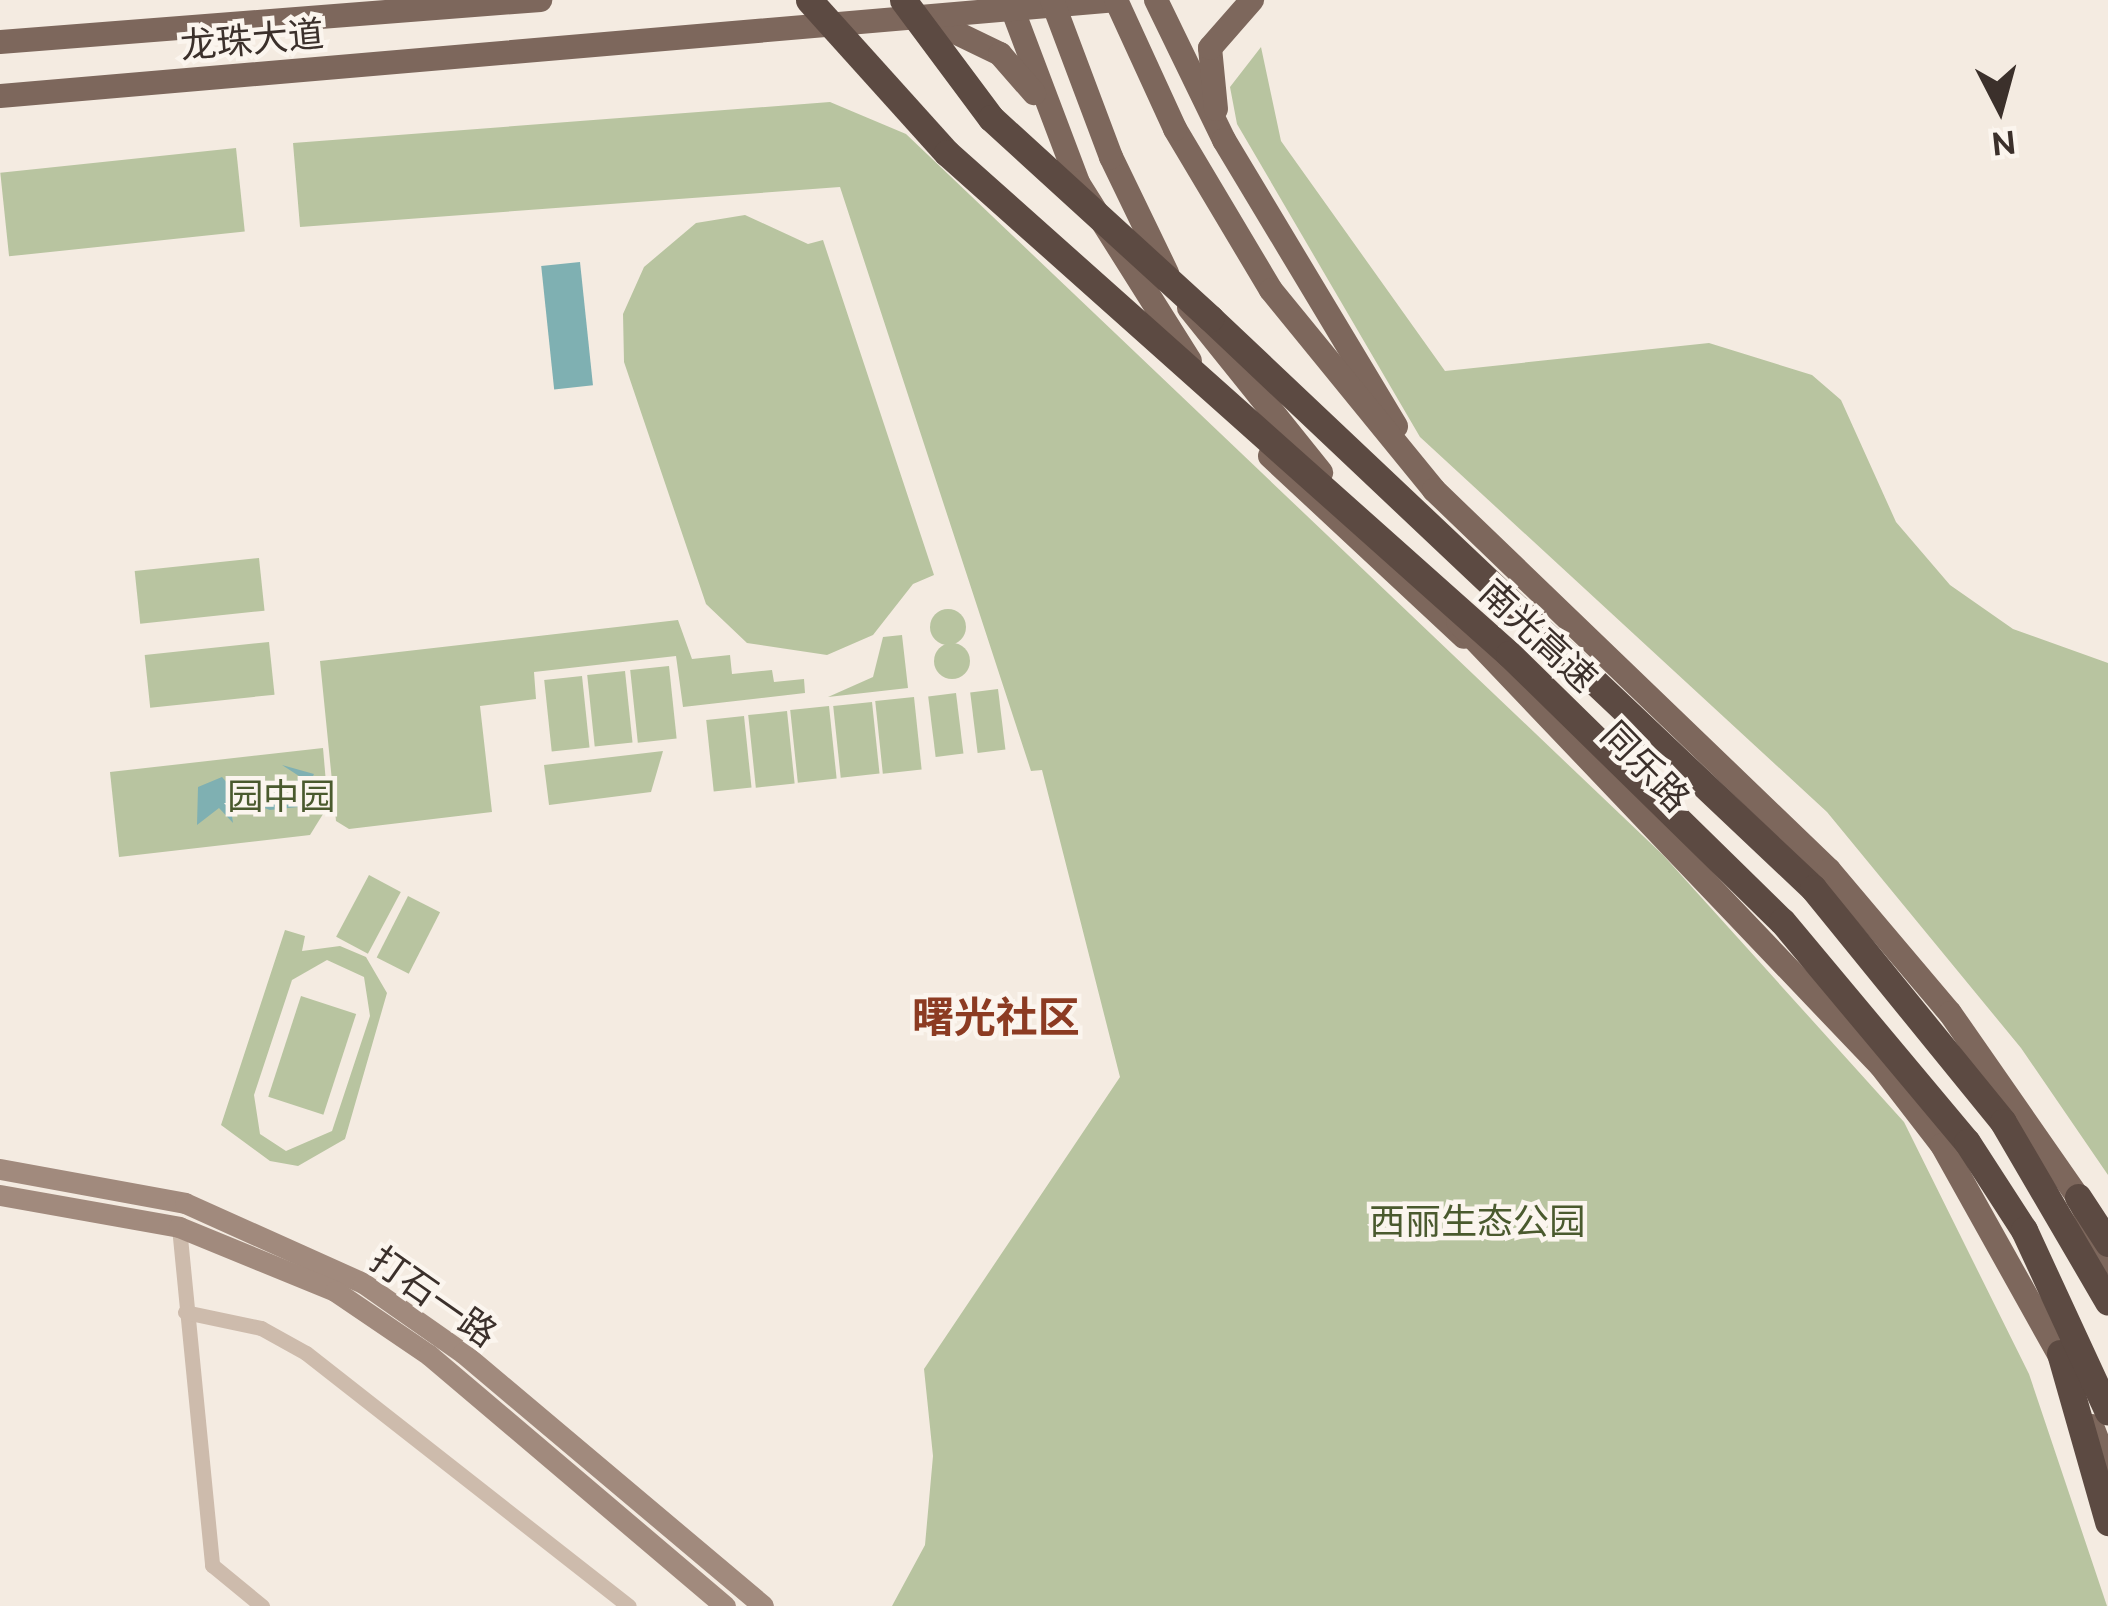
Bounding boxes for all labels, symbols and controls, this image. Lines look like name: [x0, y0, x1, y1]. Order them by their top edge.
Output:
street label: 龙珠大道: [178, 11, 326, 67]
north arrow: [1940, 48, 2060, 168]
text: N: [1990, 125, 2018, 164]
street label: 南光高速: [1472, 570, 1606, 700]
street label: 同乐路: [1593, 712, 1699, 820]
park label: 园中园: [227, 774, 335, 818]
district label: 曙光社区: [912, 992, 1080, 1042]
park label: 西丽生态公园: [1369, 1199, 1585, 1243]
street label: 打石一路: [363, 1237, 505, 1355]

